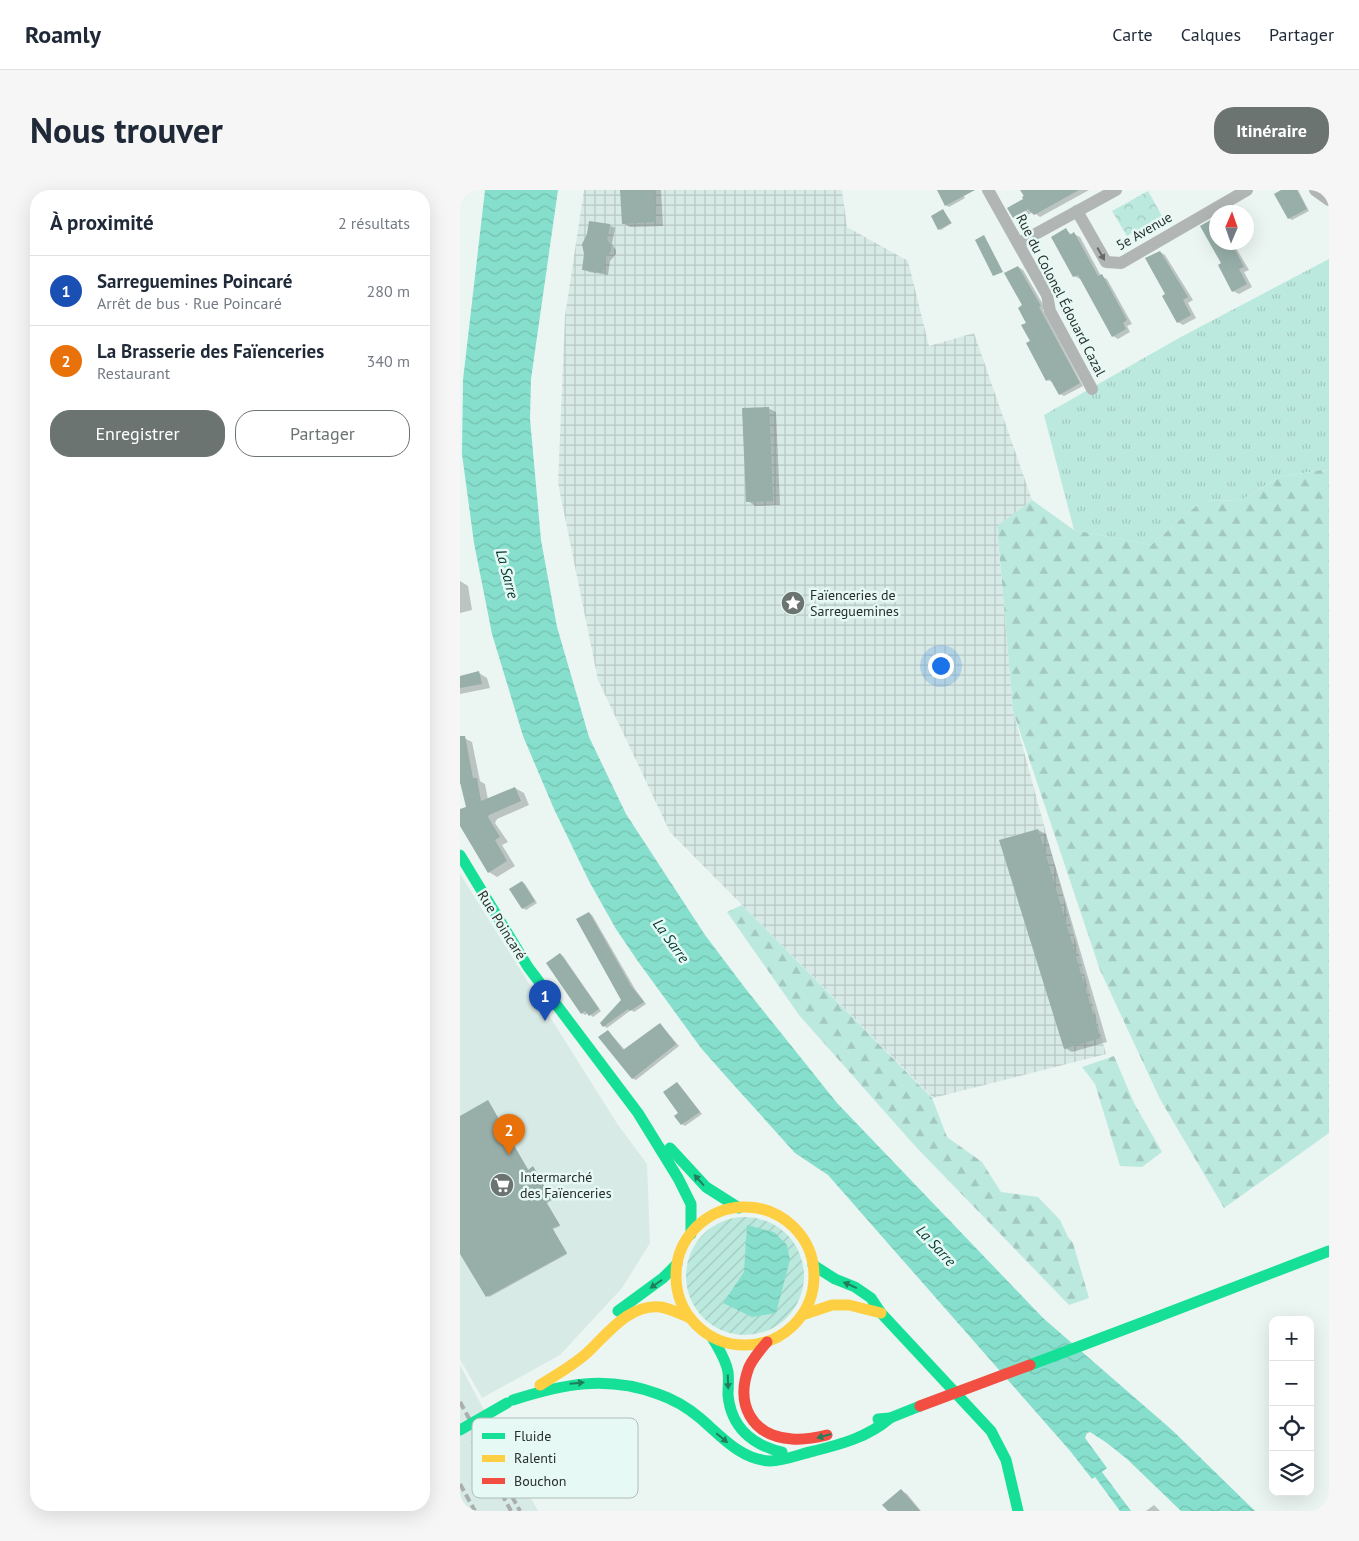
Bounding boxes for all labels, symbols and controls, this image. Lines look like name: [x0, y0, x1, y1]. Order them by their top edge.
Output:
text: Roamly: [25, 19, 101, 50]
text: Carte: [1112, 23, 1153, 46]
text: Calques: [1181, 23, 1241, 46]
text: Partager: [1269, 23, 1334, 46]
text: Nous trouver: [30, 107, 223, 153]
button: Itinéraire: [1214, 107, 1329, 154]
north arrow: [1209, 205, 1254, 250]
street label: 5e Avenue: [1113, 208, 1175, 254]
text: À proximité: [50, 209, 154, 236]
street label: Rue du Colonel Édouard Cazal: [1012, 211, 1110, 379]
text: 2 résultats: [338, 213, 410, 233]
one-way arrow: [1097, 247, 1105, 261]
text: Sarreguemines Poincaré: [97, 269, 293, 293]
text: 1: [61, 281, 71, 301]
text: 280 m: [367, 281, 410, 301]
text: Arrêt de bus · Rue Poincaré: [97, 293, 282, 313]
text: La Brasserie des Faïenceries: [97, 339, 324, 363]
text: 2: [61, 351, 71, 371]
text: 340 m: [367, 351, 410, 371]
text: Restaurant: [97, 363, 170, 383]
button: Enregistrer: [50, 410, 225, 457]
button: Partager: [235, 410, 410, 457]
water label: La Sarre: [492, 547, 523, 600]
place label: Faïenceries de Sarreguemines: [810, 586, 899, 620]
place icon: Faïenceries de Sarreguemines: [780, 590, 806, 616]
your location: [928, 653, 954, 679]
street label: Rue Poincaré: [474, 887, 530, 963]
water label: La Sarre: [649, 915, 694, 966]
pin: 1: [529, 980, 561, 1021]
pin: 2: [493, 1114, 525, 1155]
place label: Intermarché des Faïenceries: [520, 1168, 612, 1202]
supermarket icon: Intermarché des Faïenceries: [489, 1172, 515, 1198]
one-way arrow: [693, 1174, 705, 1186]
water label: La Sarre: [912, 1221, 960, 1270]
one-way arrow: [649, 1279, 662, 1289]
one-way arrow: [843, 1281, 857, 1289]
map controls: [1269, 1316, 1314, 1496]
button: +: [1269, 1316, 1314, 1361]
button: −: [1269, 1361, 1314, 1406]
one-way arrow: [724, 1374, 732, 1390]
one-way arrow: [570, 1379, 586, 1387]
button: locate: [1269, 1406, 1314, 1451]
legend: [472, 1418, 638, 1498]
text: Fluide: [514, 1427, 551, 1445]
one-way arrow: [715, 1432, 727, 1444]
one-way arrow: [816, 1432, 831, 1440]
text: Ralenti: [514, 1449, 557, 1467]
button: layers: [1269, 1451, 1314, 1496]
text: Bouchon: [514, 1472, 566, 1490]

